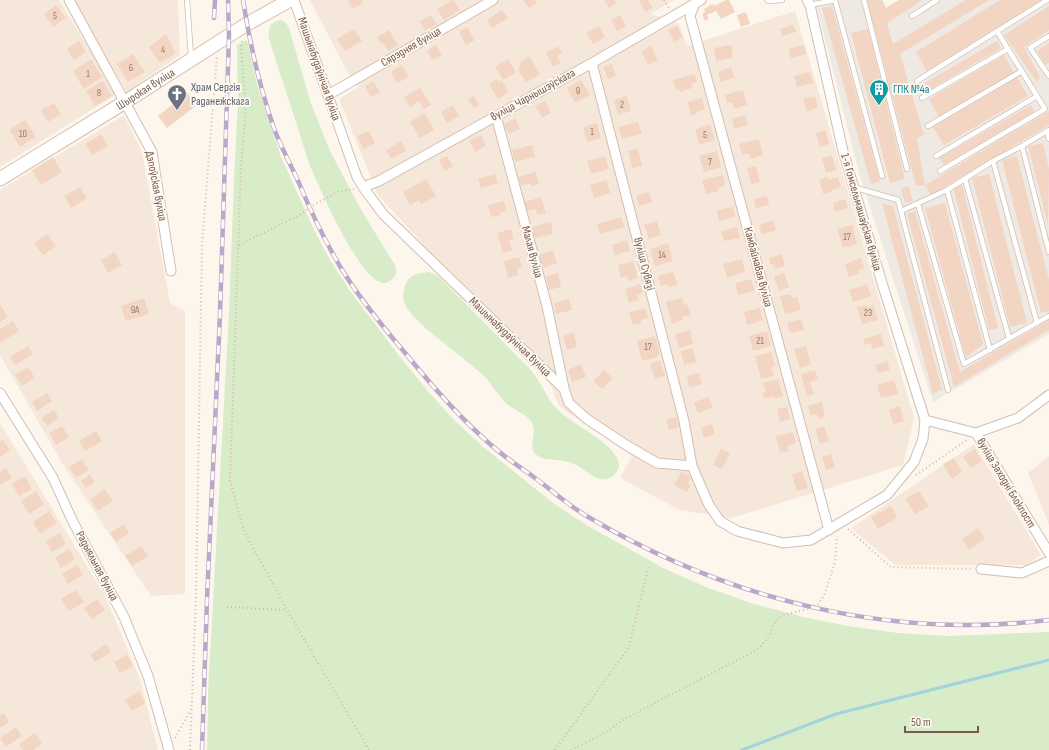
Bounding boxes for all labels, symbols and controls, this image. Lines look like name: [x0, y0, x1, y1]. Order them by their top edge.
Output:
house number: 5: [53, 10, 57, 22]
street label: Машынабудаўнічая вуліца: [294, 15, 344, 123]
street label: Сярэдняя вуліца: [378, 24, 444, 70]
house number: 4: [161, 44, 165, 56]
house number: 6: [129, 62, 133, 74]
street label: Шырокая вуліца: [113, 65, 178, 113]
street label: вуліца Чарнышэўскага: [488, 65, 578, 124]
house number: 1: [86, 68, 90, 80]
building icon: ГПК №4а: [868, 78, 890, 106]
place label: Храм Сергія Раданежскага: [190, 80, 250, 109]
place label: ГПК №4а: [893, 82, 930, 97]
church icon: Храм Сергія Раданежскага: [166, 83, 188, 111]
house number: 9: [576, 85, 580, 97]
house number: 8: [97, 87, 101, 99]
house number: 2: [620, 99, 624, 111]
house number: 1: [590, 126, 594, 138]
house number: 10: [19, 128, 27, 140]
house number: 5: [703, 129, 707, 141]
street label: Дэпоўская вуліца: [142, 150, 170, 223]
street label: 1-я Гомсельмашаўская вуліца: [837, 152, 885, 273]
house number: 7: [708, 156, 712, 168]
street label: Малая вуліца: [518, 224, 546, 280]
street label: Камбайнавая вуліца: [740, 225, 776, 309]
house number: 17: [843, 231, 851, 243]
street label: вуліца Сувязі: [630, 236, 658, 292]
house number: 14: [658, 249, 666, 261]
street label: Машынабудаўнічая вуліца: [466, 294, 555, 380]
house number: 9А: [131, 304, 140, 316]
house number: 23: [864, 307, 872, 319]
house number: 21: [756, 335, 764, 347]
house number: 17: [644, 341, 652, 353]
street label: вуліца Заходні Блокпост: [973, 435, 1039, 531]
street label: Радыяльная вуліца: [72, 529, 122, 604]
scale bar: [905, 708, 978, 734]
text: 50 m: [911, 715, 931, 730]

